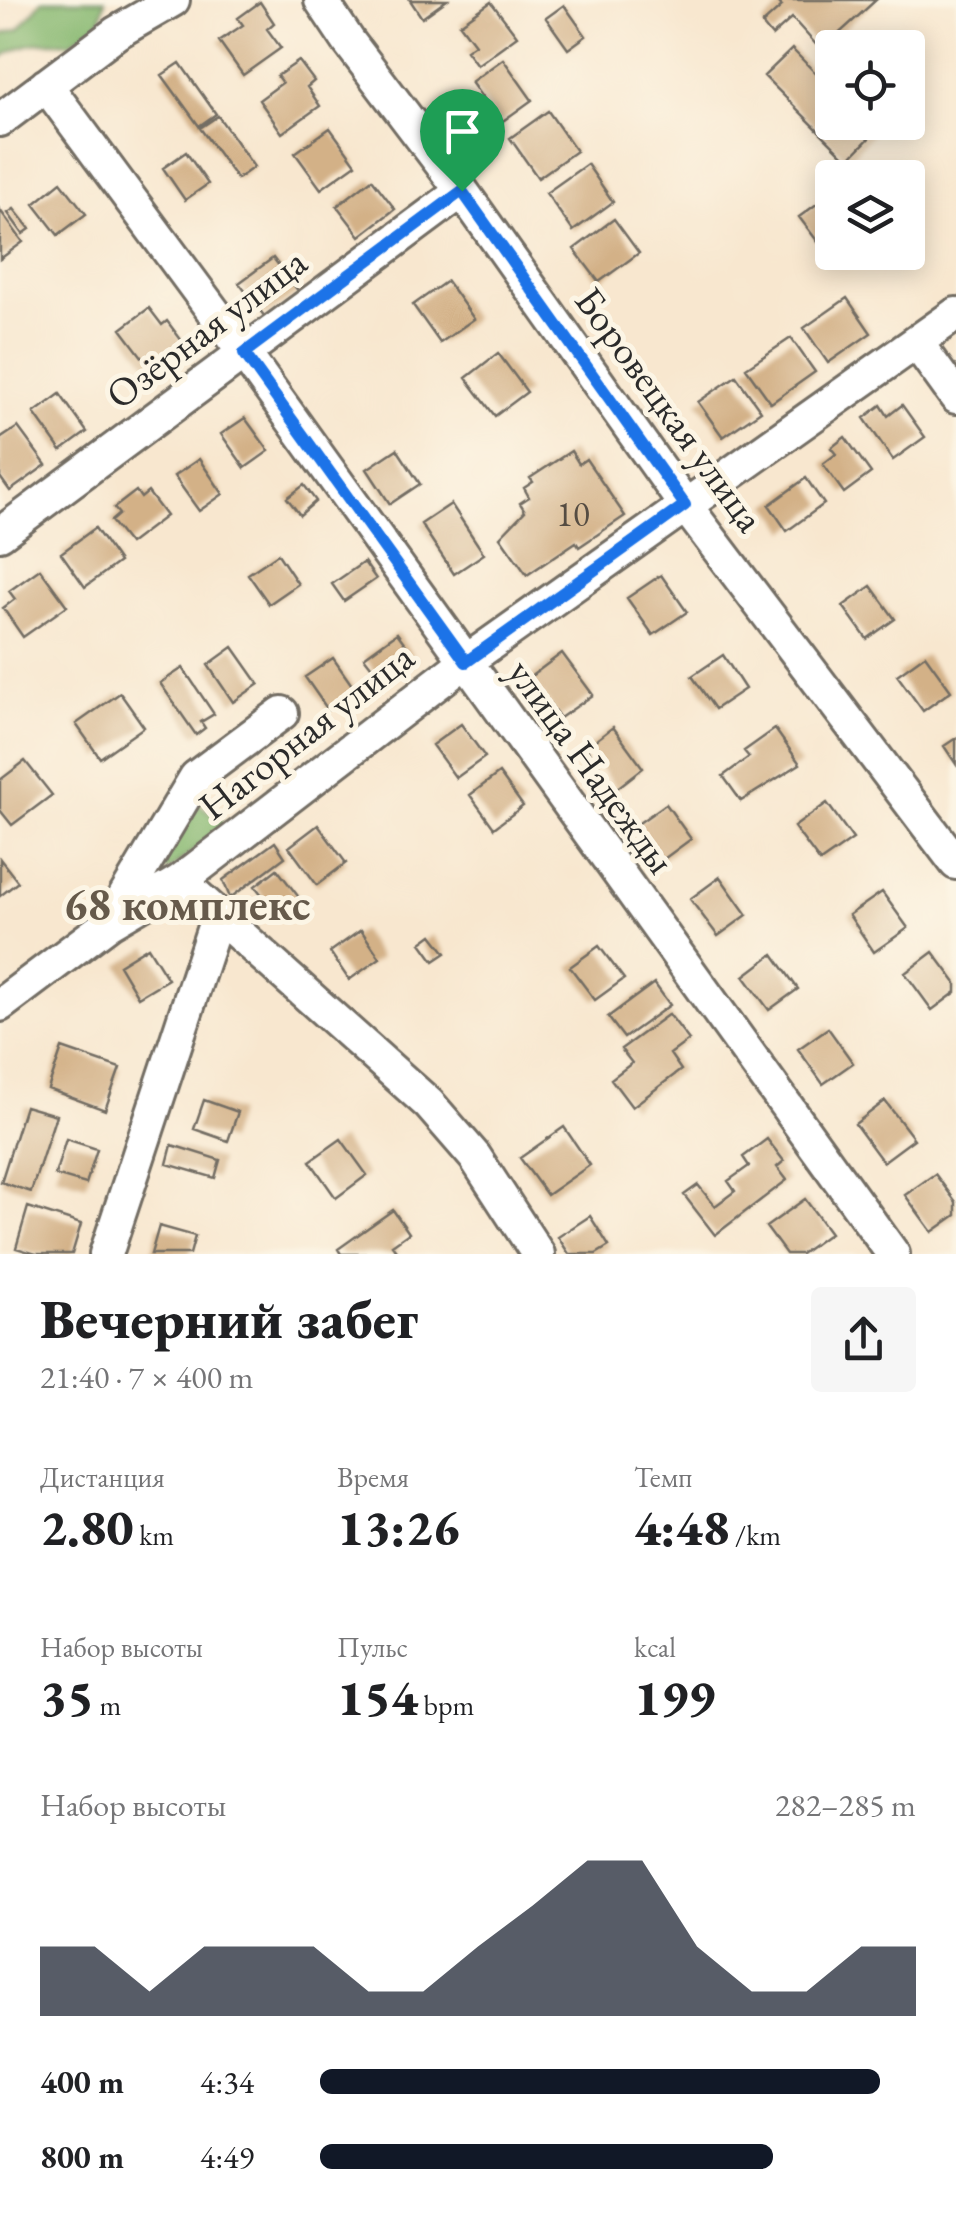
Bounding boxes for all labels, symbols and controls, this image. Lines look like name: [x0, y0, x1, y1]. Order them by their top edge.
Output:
map controls: [815, 30, 925, 270]
button: locate: [815, 30, 925, 140]
pin: [420, 89, 505, 192]
icon: arrive: [435, 104, 490, 159]
button: layers: [815, 160, 925, 270]
street label: Озёрная улица: [95, 236, 317, 420]
street label: Боровецкая улица: [564, 276, 776, 542]
house number: 10: [556, 491, 590, 536]
street label: Нагорная улица: [188, 631, 424, 831]
street label: улица Надежды: [496, 648, 688, 884]
district label: 68 комплекс: [63, 875, 311, 933]
text: Вечерний забег: [40, 1283, 418, 1354]
button: share: [811, 1287, 916, 1392]
text: 21:40 · 7 × 400 m: [40, 1356, 253, 1398]
text: Дистанция: [40, 1459, 165, 1495]
text: Время: [337, 1459, 409, 1495]
text: Темп: [634, 1459, 692, 1495]
text: 2.80: [40, 1495, 134, 1560]
text: 13:26: [337, 1495, 459, 1560]
text: 4:48: [634, 1495, 729, 1560]
text: km: [134, 1517, 174, 1553]
text: /km: [729, 1517, 781, 1553]
text: Набор высоты: [40, 1629, 203, 1665]
text: Пульс: [337, 1629, 408, 1665]
text: kcal: [634, 1629, 676, 1665]
text: 35: [40, 1665, 94, 1730]
text: 154: [337, 1665, 418, 1730]
text: 199: [634, 1665, 715, 1730]
text: m: [94, 1687, 121, 1723]
text: bpm: [418, 1687, 474, 1723]
text: Набор высоты: [40, 1784, 226, 1826]
text: 282–285 m: [775, 1784, 916, 1826]
text: 400 m: [40, 2061, 124, 2103]
text: 4:34: [200, 2061, 254, 2103]
text: 800 m: [40, 2136, 124, 2178]
text: 4:49: [200, 2136, 254, 2178]

